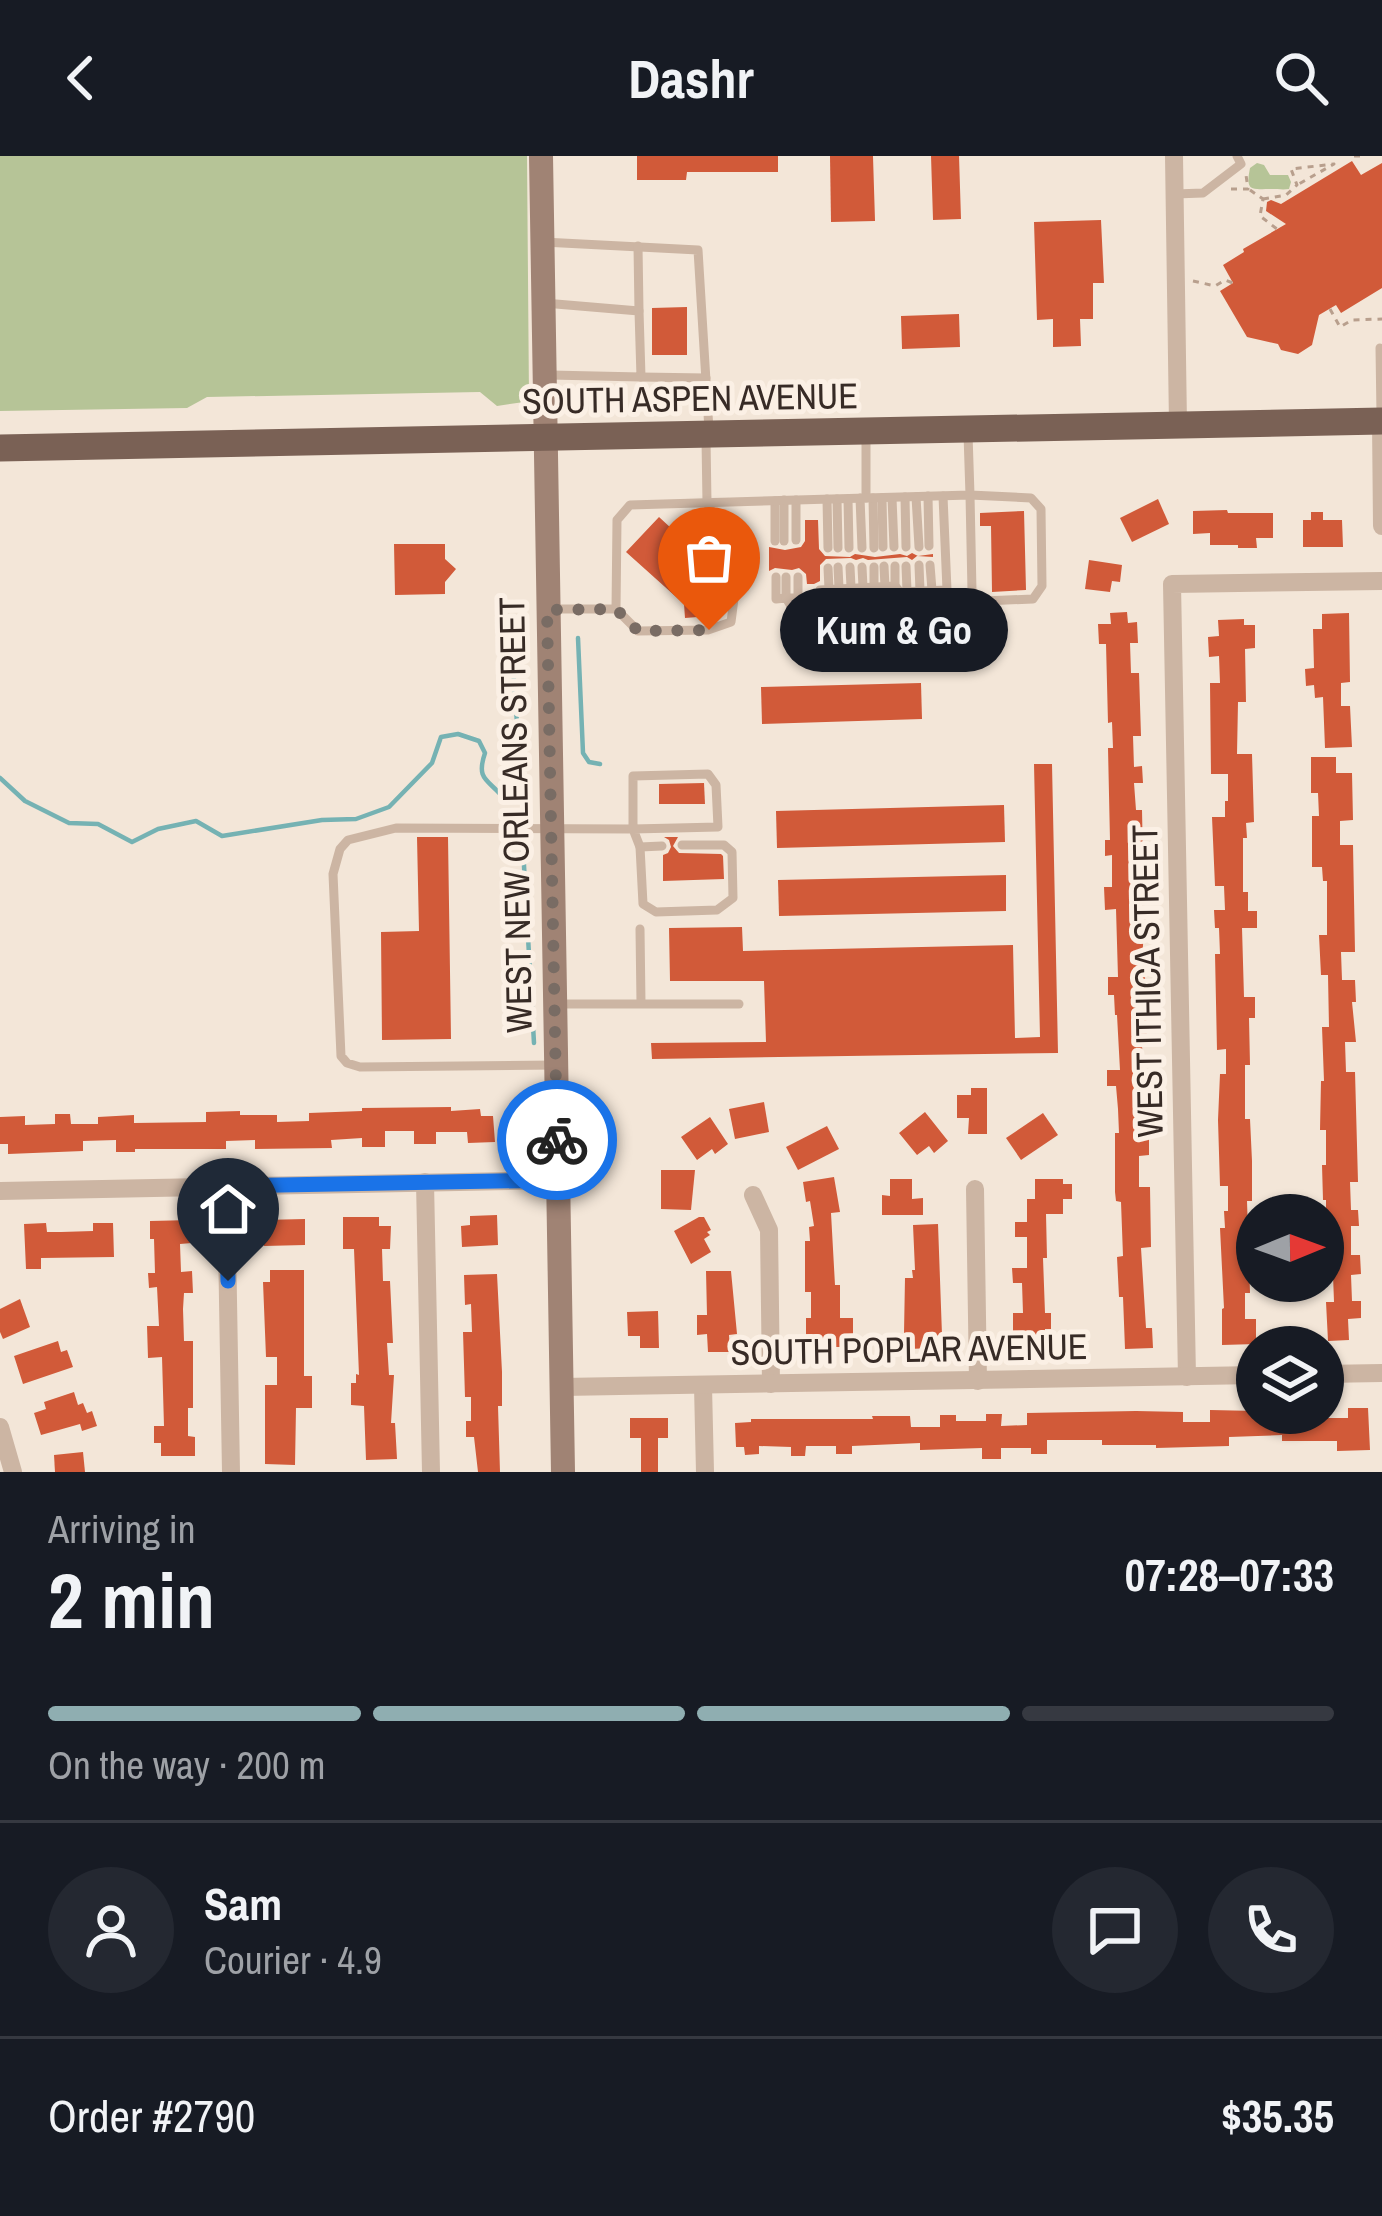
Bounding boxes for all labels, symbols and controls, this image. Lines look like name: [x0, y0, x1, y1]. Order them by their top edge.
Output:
text: Dashr: [628, 42, 754, 115]
icon: back: [48, 45, 114, 111]
icon: search: [1268, 45, 1334, 111]
street label: SOUTH ASPEN AVENUE: [522, 371, 858, 425]
pin: [658, 507, 760, 630]
icon: bag: [676, 525, 742, 591]
callout: Kum & Go: [781, 588, 1009, 672]
street label: WEST NEW ORLEANS STREET: [487, 597, 543, 1033]
text: Kum & Go: [816, 604, 972, 656]
street label: WEST ITHICA STREET: [1120, 824, 1174, 1138]
courier: [497, 1080, 617, 1200]
icon: bike: [524, 1107, 590, 1173]
pin: [177, 1158, 279, 1281]
icon: home: [195, 1176, 261, 1242]
north arrow: [1236, 1194, 1344, 1302]
map controls: [1236, 1194, 1344, 1434]
street label: SOUTH POPLAR AVENUE: [730, 1322, 1088, 1376]
button: layers: [1236, 1326, 1344, 1434]
text: Arriving in: [48, 1503, 196, 1555]
text: 07:28–07:33: [1125, 1544, 1334, 1605]
text: 2 min: [48, 1547, 215, 1652]
text: On the way · 200 m: [48, 1739, 325, 1791]
button: person: [48, 1867, 174, 1993]
button: chat: [1052, 1867, 1178, 1993]
button: phone: [1208, 1867, 1334, 1993]
text: Sam: [204, 1873, 282, 1934]
text: Courier · 4.9: [204, 1934, 382, 1986]
text: Order #2790: [48, 2085, 255, 2146]
text: $35.35: [1221, 2085, 1334, 2146]

